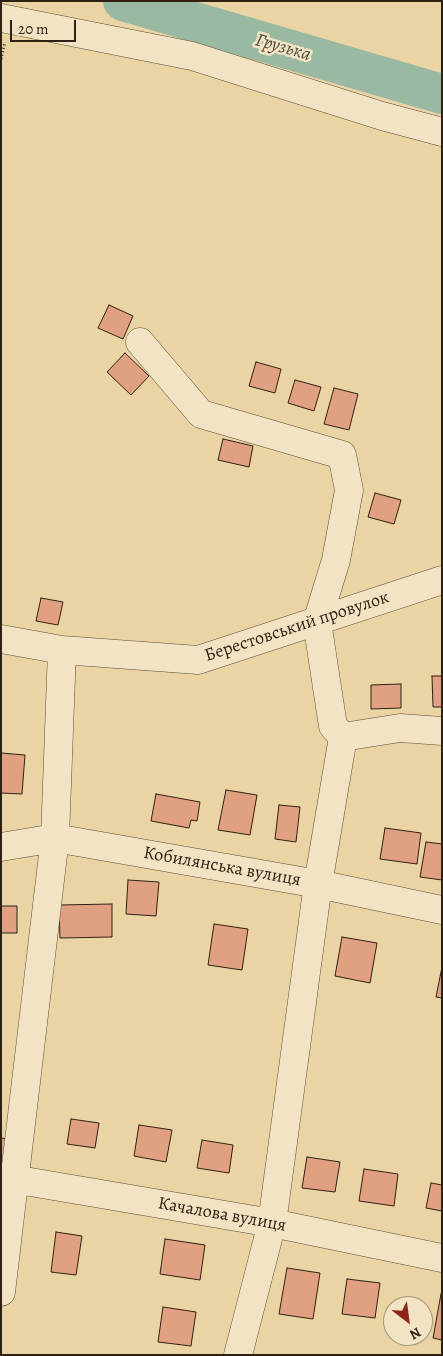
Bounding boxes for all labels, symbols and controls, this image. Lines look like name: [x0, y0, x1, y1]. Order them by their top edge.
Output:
scale bar: [12, 10, 79, 42]
text: 20 m: [18, 19, 49, 39]
water label: Грузька: [253, 29, 313, 67]
street label: Берестовський провулок: [202, 587, 392, 667]
street label: Кобилянська вулиця: [142, 843, 302, 891]
street label: Качалова вулиця: [156, 1193, 288, 1237]
north arrow: [383, 1296, 433, 1346]
text: N: [406, 1323, 424, 1344]

